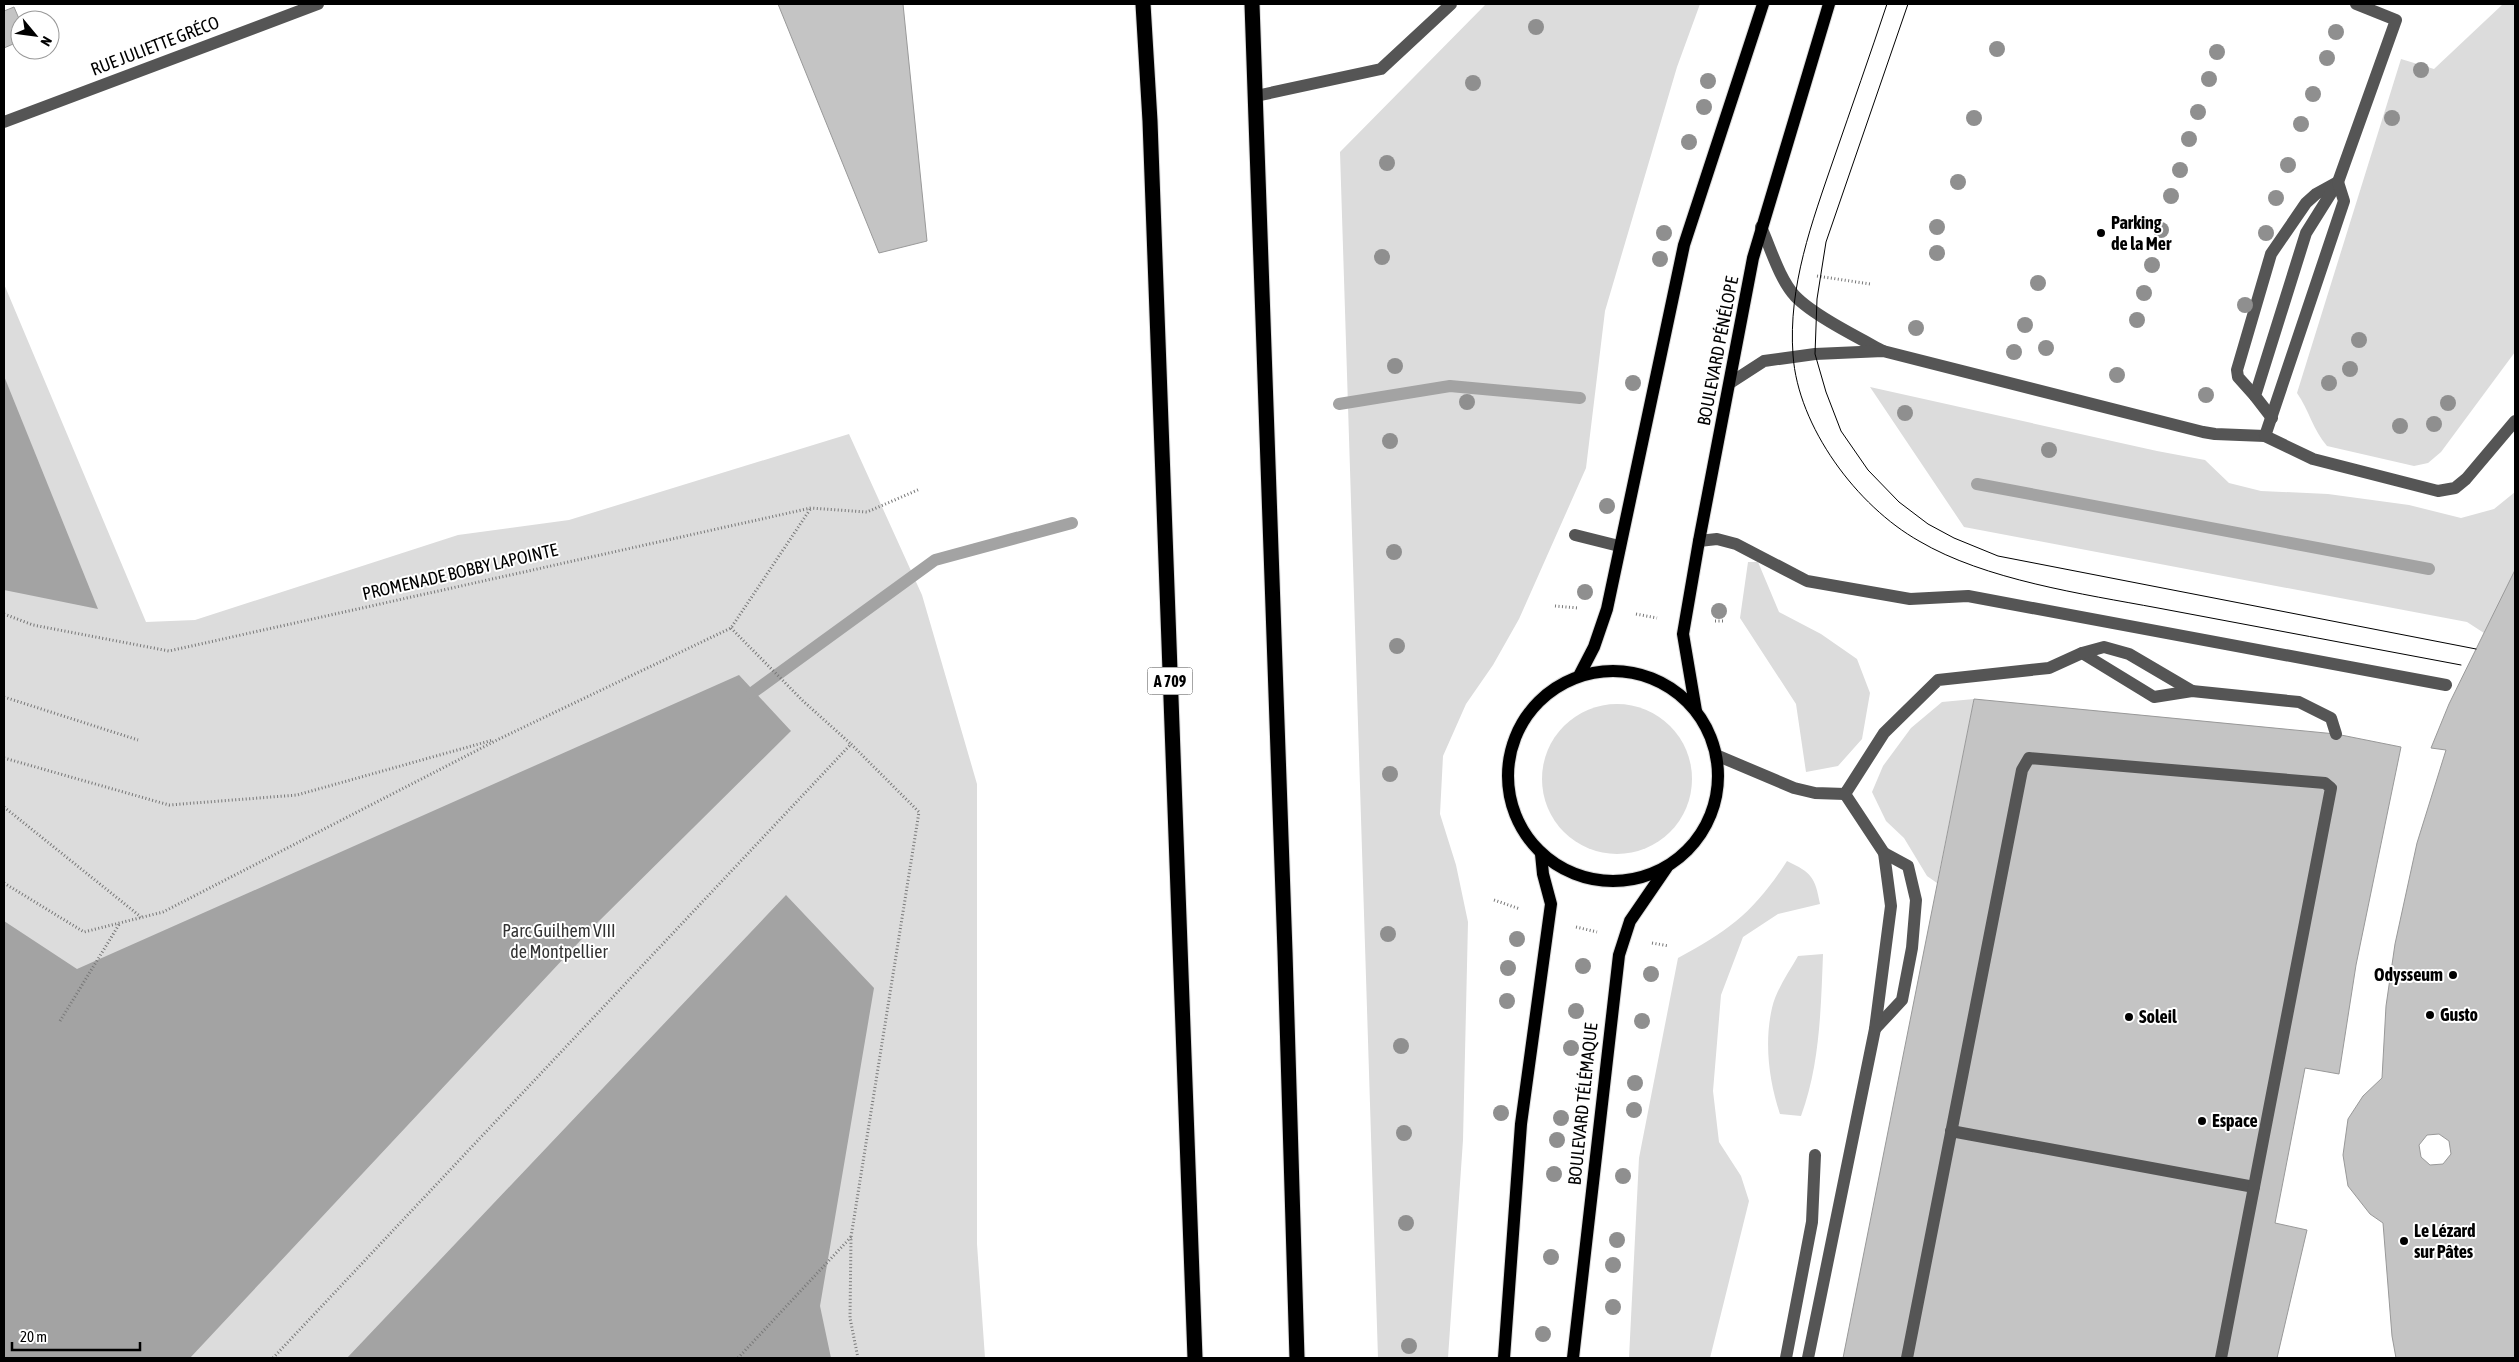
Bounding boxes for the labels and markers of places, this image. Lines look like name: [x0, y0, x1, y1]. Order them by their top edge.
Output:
place label: Parking de la Mer: [2111, 212, 2172, 254]
marker: Parking de la Mer: [2095, 227, 2107, 239]
place label: Odysseum: [2374, 964, 2443, 985]
marker: Odysseum: [2447, 969, 2459, 981]
place label: Gusto: [2440, 1004, 2478, 1025]
place label: Soleil: [2139, 1006, 2177, 1027]
marker: Gusto: [2424, 1009, 2436, 1021]
marker: Soleil: [2123, 1011, 2135, 1023]
place label: Espace: [2212, 1110, 2258, 1131]
marker: Espace: [2196, 1115, 2208, 1127]
place label: Le Lézard sur Pâtes: [2414, 1220, 2475, 1262]
marker: Le Lézard sur Pâtes: [2398, 1235, 2410, 1247]

